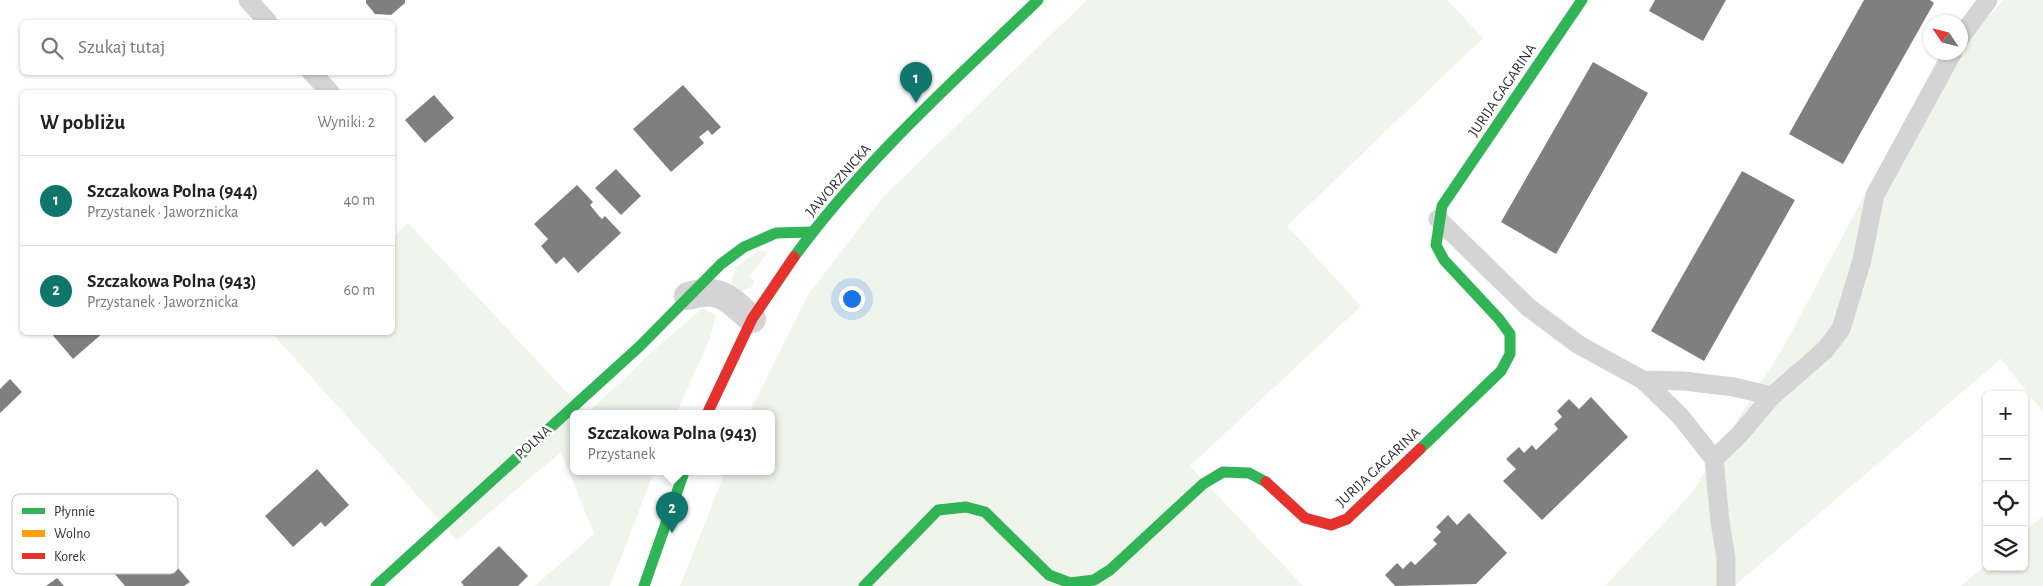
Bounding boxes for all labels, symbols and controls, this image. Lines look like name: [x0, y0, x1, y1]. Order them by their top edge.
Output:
north arrow: [1923, 15, 1968, 60]
search box: [20, 20, 395, 75]
icon: search: [38, 34, 66, 62]
text: Szukaj tutaj: [78, 38, 165, 57]
street label: JURIJA GAGARINA: [1466, 41, 1539, 139]
pin: 1: [900, 62, 932, 103]
text: W pobliżu: [40, 112, 125, 133]
text: Wyniki: 2: [317, 114, 375, 130]
street label: JAWORZNICKA: [803, 141, 874, 219]
text: Szczakowa Polna (944): [87, 182, 258, 201]
text: 1: [53, 192, 59, 208]
text: 40 m: [343, 192, 375, 208]
text: Przystanek · Jaworznicka: [87, 204, 238, 220]
text: Szczakowa Polna (943): [87, 272, 257, 291]
text: 2: [52, 282, 60, 298]
text: 60 m: [344, 282, 375, 298]
your location: [839, 286, 865, 312]
text: Przystanek · Jaworznicka: [87, 294, 238, 310]
map controls: [1983, 391, 2028, 571]
button: +: [1983, 391, 2028, 436]
popup: [570, 410, 775, 475]
street label: POLNA: [513, 422, 554, 462]
text: Szczakowa Polna (943): [588, 424, 757, 443]
street label: JURIJA GAGARINA: [1334, 425, 1423, 510]
button: −: [1983, 436, 2028, 481]
text: Przystanek: [588, 446, 655, 462]
button: locate: [1983, 481, 2028, 526]
pin: 2: [656, 492, 688, 533]
legend: [12, 494, 178, 574]
text: Płynnie: [54, 505, 95, 519]
button: layers: [1983, 526, 2028, 571]
text: Wolno: [54, 527, 90, 541]
text: Korek: [54, 550, 86, 564]

